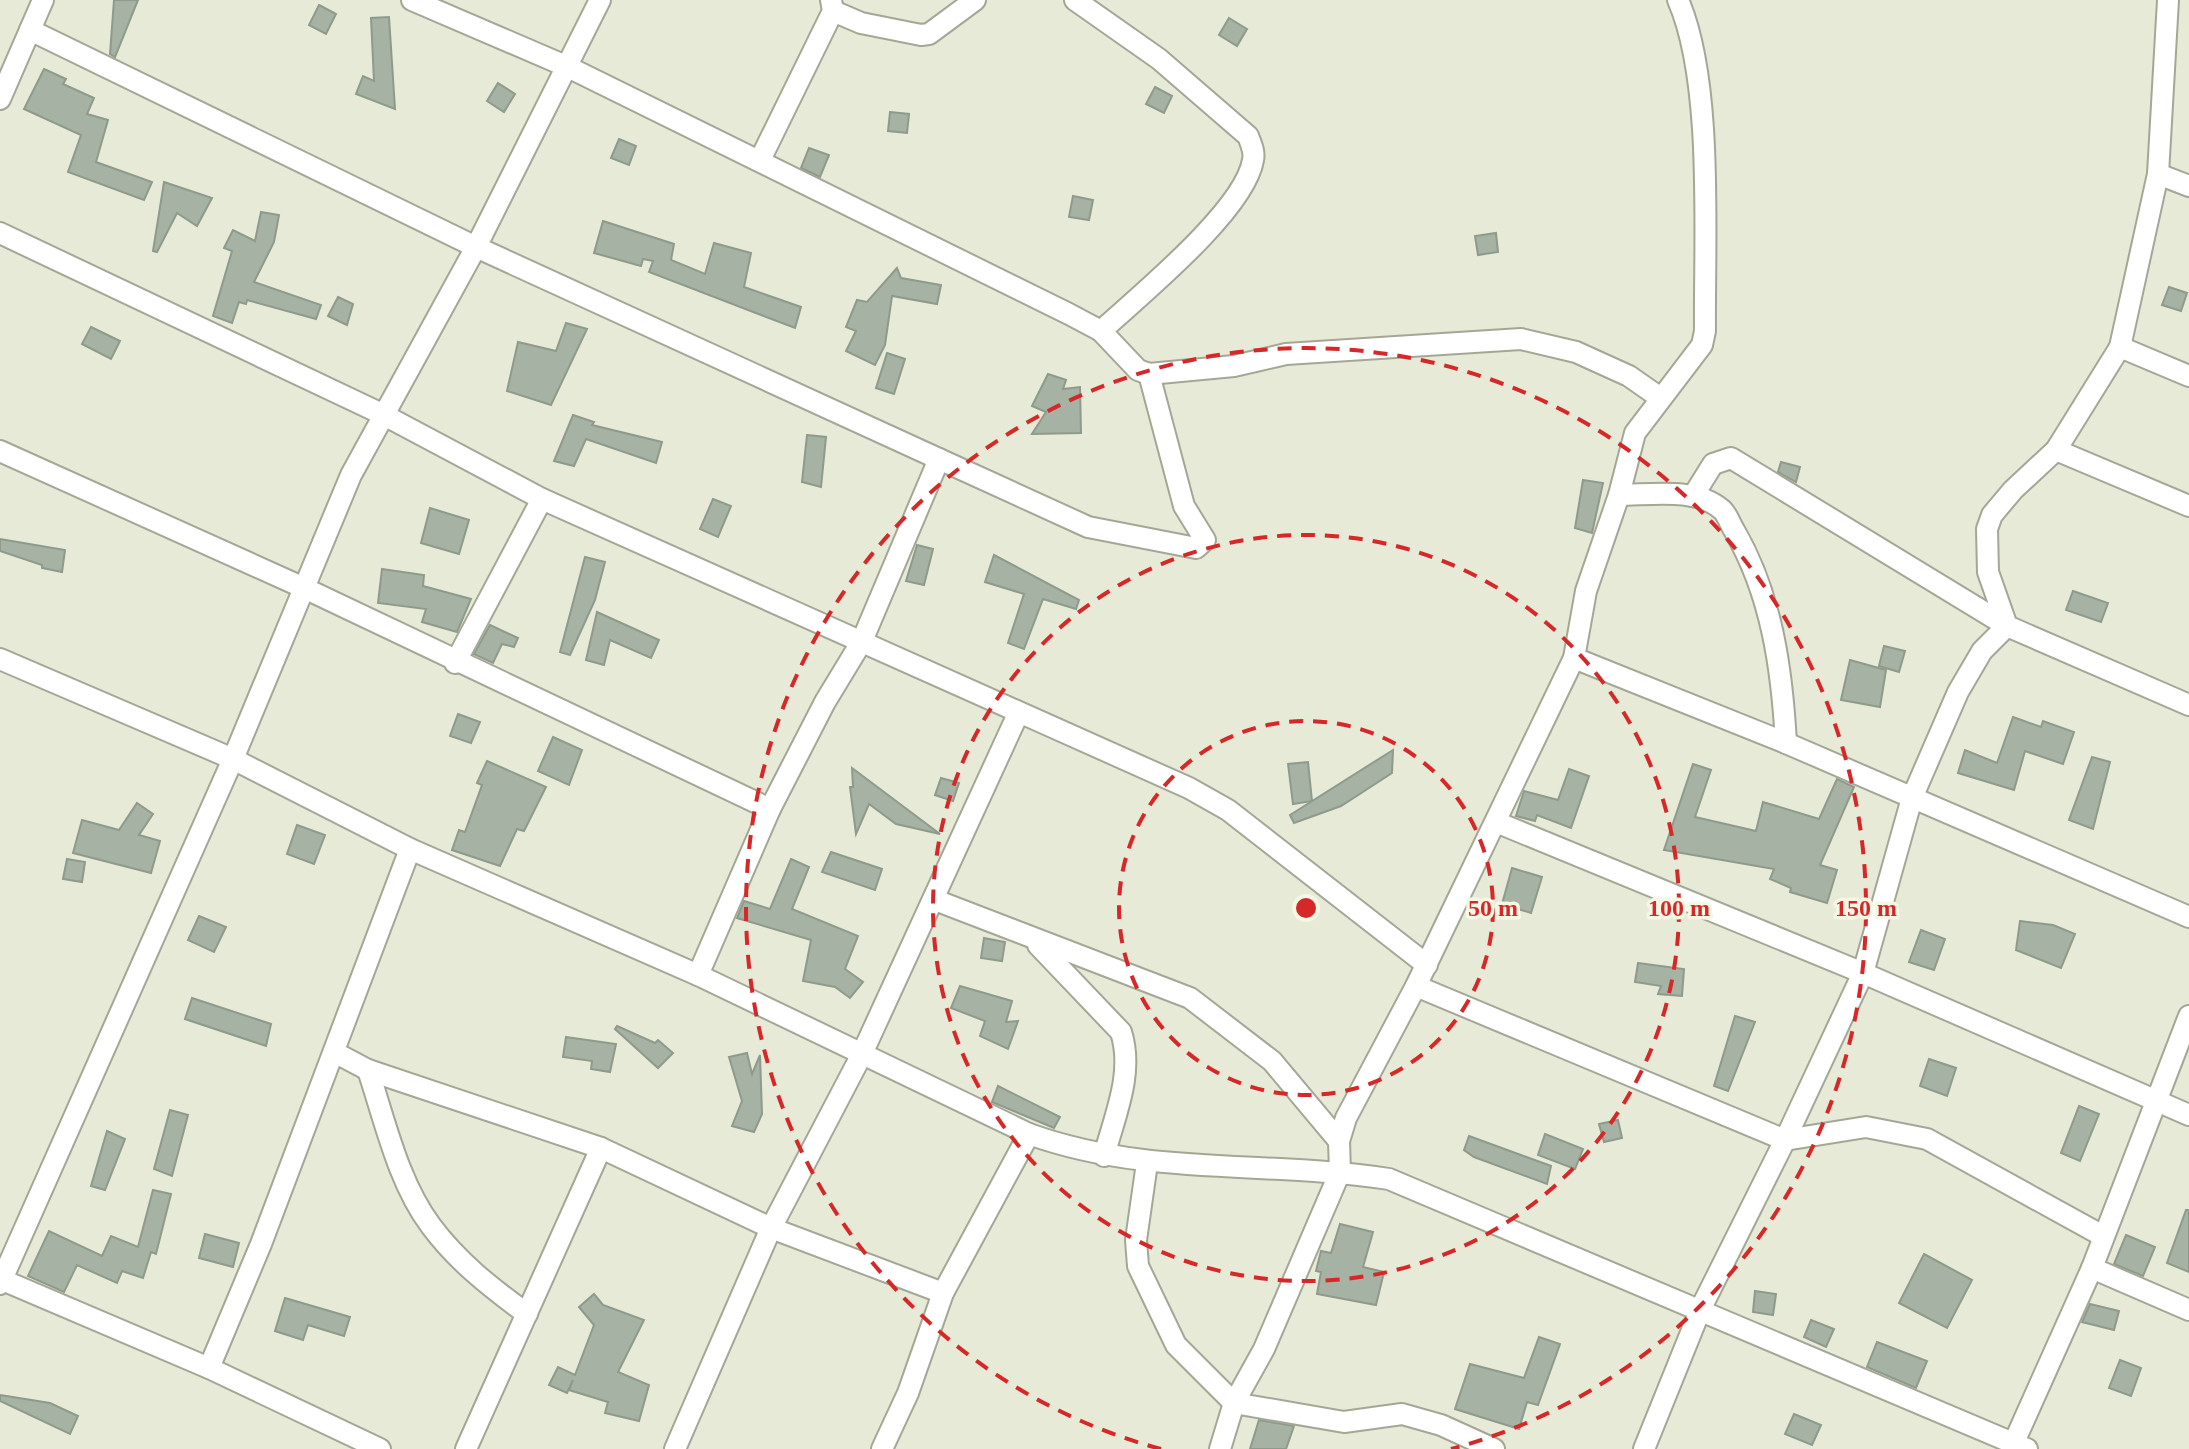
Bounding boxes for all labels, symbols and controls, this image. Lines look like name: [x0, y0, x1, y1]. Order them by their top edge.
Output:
centre of rings: [1292, 894, 1320, 922]
text: 50 m: [1468, 895, 1518, 921]
text: 100 m: [1648, 895, 1710, 921]
text: 150 m: [1835, 895, 1897, 921]

